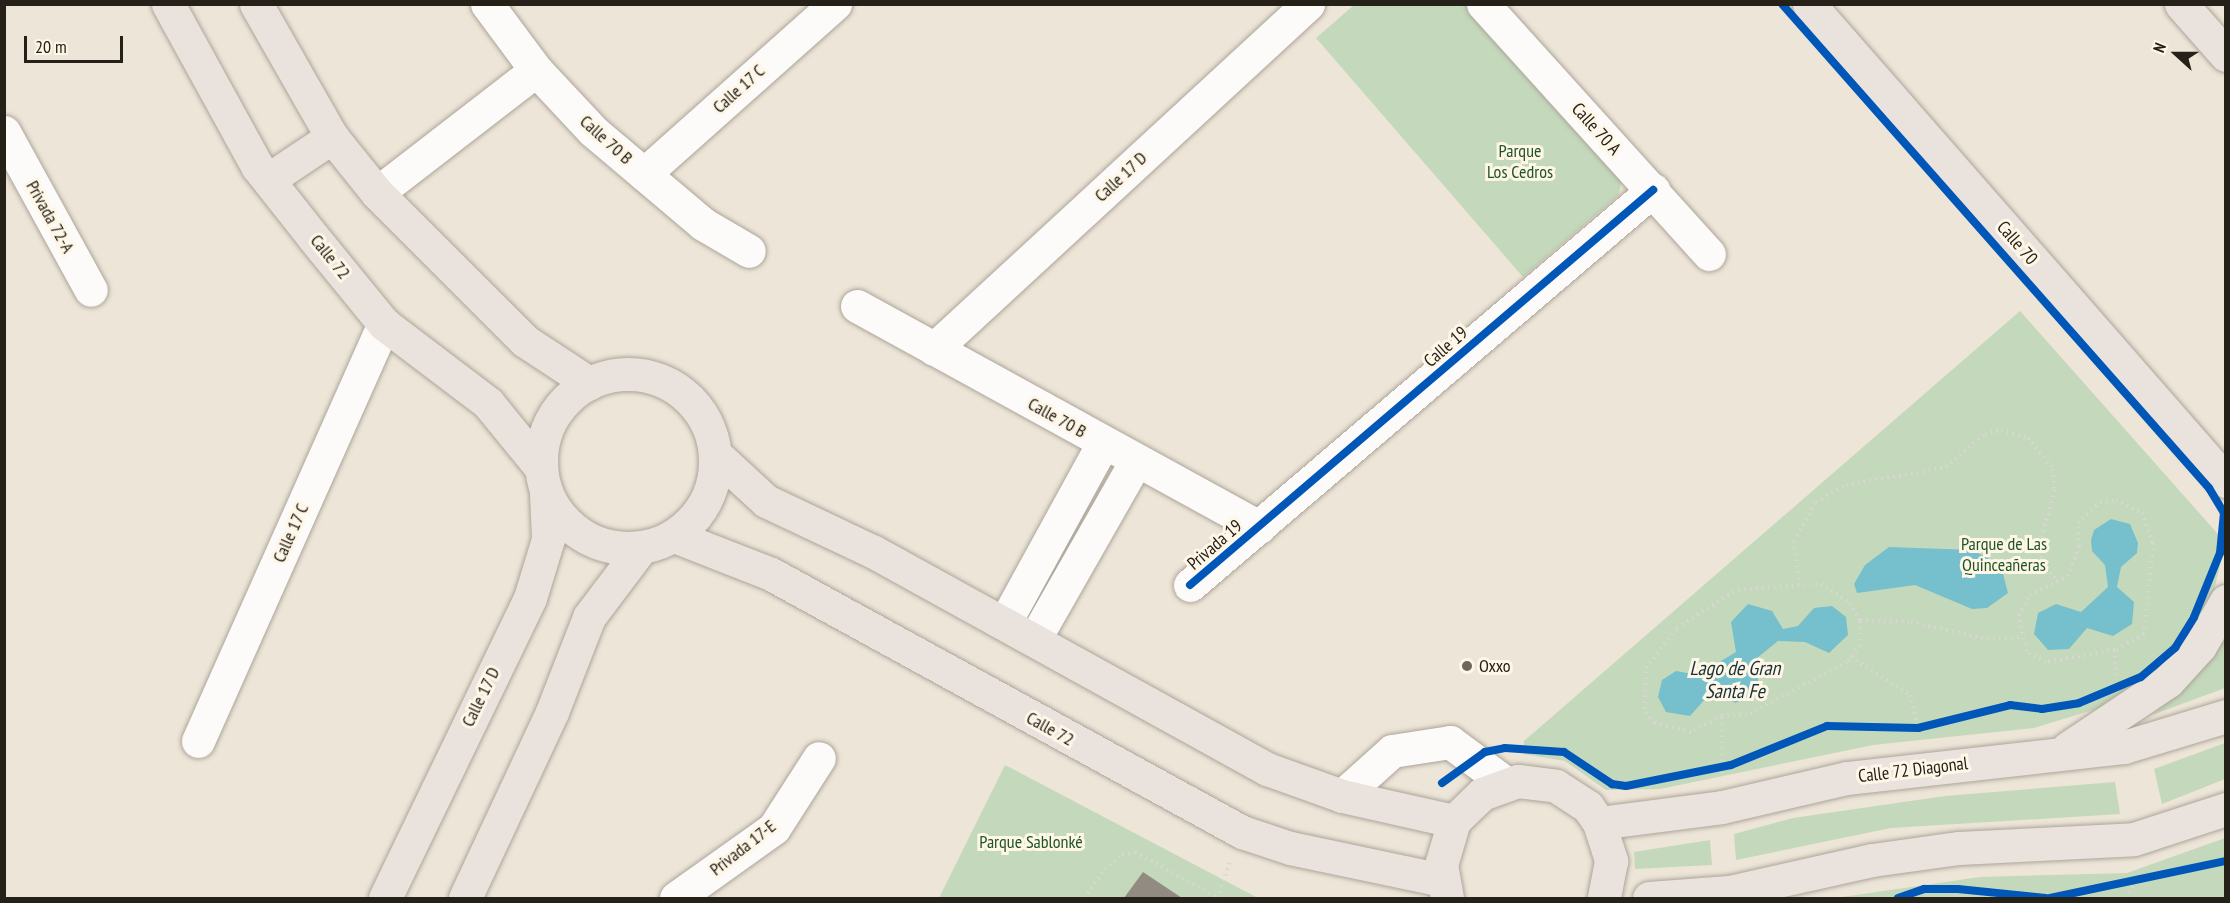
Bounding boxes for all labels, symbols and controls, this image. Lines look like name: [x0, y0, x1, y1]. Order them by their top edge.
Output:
scale bar: [27, 24, 126, 62]
north arrow: [2146, 24, 2206, 84]
text: 20 m: [35, 35, 67, 58]
text: N: [2148, 40, 2170, 55]
street label: Calle 17 C: [708, 60, 770, 118]
street label: Calle 70 A: [1567, 98, 1625, 160]
street label: Calle 70 B: [575, 111, 637, 169]
park label: Parque Los Cedros: [1487, 141, 1553, 184]
street label: Calle 17 D: [1090, 147, 1152, 207]
street label: Privada 72-A: [21, 177, 79, 257]
street label: Calle 70: [1992, 217, 2042, 269]
street label: Calle 72: [306, 230, 354, 284]
street label: Calle 19: [1420, 322, 1472, 372]
street label: Calle 70 B: [1024, 393, 1090, 443]
street label: Calle 17 C: [268, 500, 314, 566]
street label: Privada 19: [1183, 515, 1247, 575]
park label: Parque de Las Quinceañeras: [1961, 534, 2047, 576]
place label: Oxxo: [1479, 655, 1510, 677]
water label: Lago de Gran Santa Fe: [1690, 656, 1780, 703]
marker: Oxxo: [1460, 659, 1474, 673]
street label: Calle 17 D: [457, 663, 505, 731]
street label: Calle 72: [1022, 707, 1078, 751]
street label: Calle 72 Diagonal: [1857, 753, 1969, 787]
street label: Privada 17-E: [706, 816, 780, 880]
park label: Parque Sablonké: [979, 831, 1083, 853]

